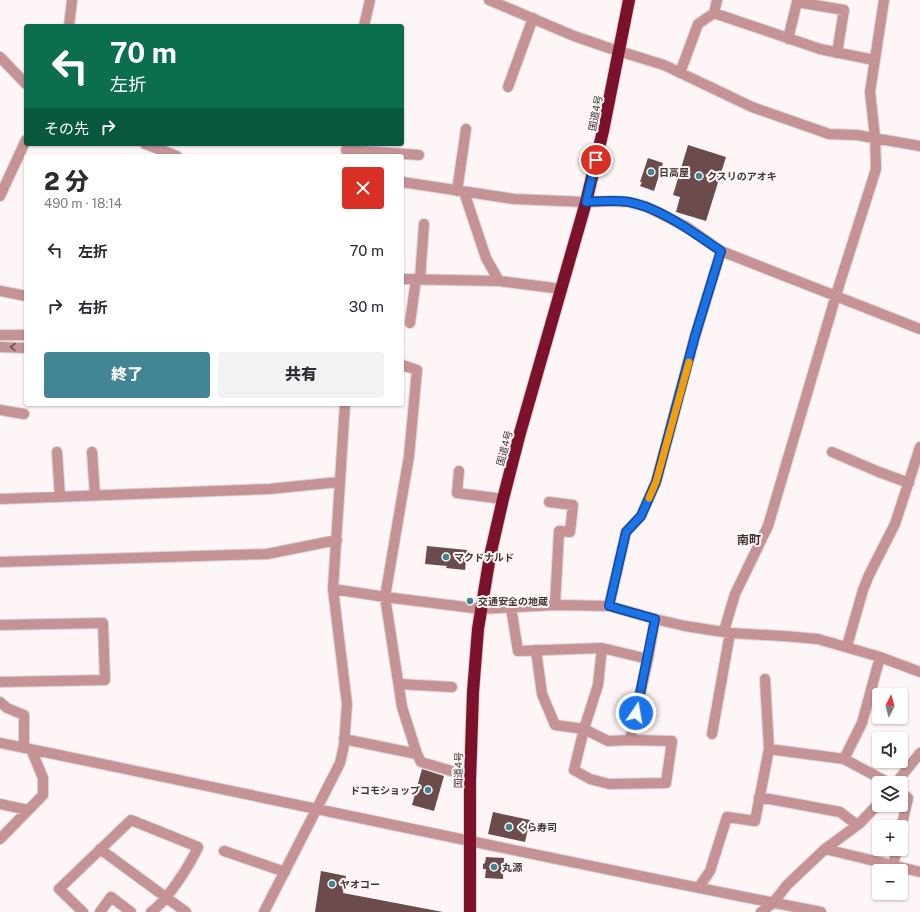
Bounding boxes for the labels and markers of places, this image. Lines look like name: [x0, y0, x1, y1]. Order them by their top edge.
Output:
pin: [579, 143, 613, 177]
place label: 日高屋: [659, 166, 689, 178]
marker: 日高屋: [646, 167, 656, 177]
place label: クスリのアオキ: [707, 170, 777, 182]
marker: クスリのアオキ: [694, 171, 704, 181]
place label: マクドナルド: [454, 551, 514, 563]
marker: マクドナルド: [441, 552, 451, 562]
place label: 交通安全の地蔵: [478, 595, 548, 607]
marker: 交通安全の地蔵: [465, 596, 475, 606]
place label: ドコモショップ: [350, 784, 420, 796]
marker: ドコモショップ: [423, 785, 433, 795]
place label: くら寿司: [517, 821, 557, 833]
marker: くら寿司: [504, 822, 514, 832]
place label: 丸源: [502, 861, 523, 873]
marker: 丸源: [489, 862, 499, 872]
place label: ヤオコー: [340, 878, 380, 890]
marker: ヤオコー: [327, 879, 337, 889]

